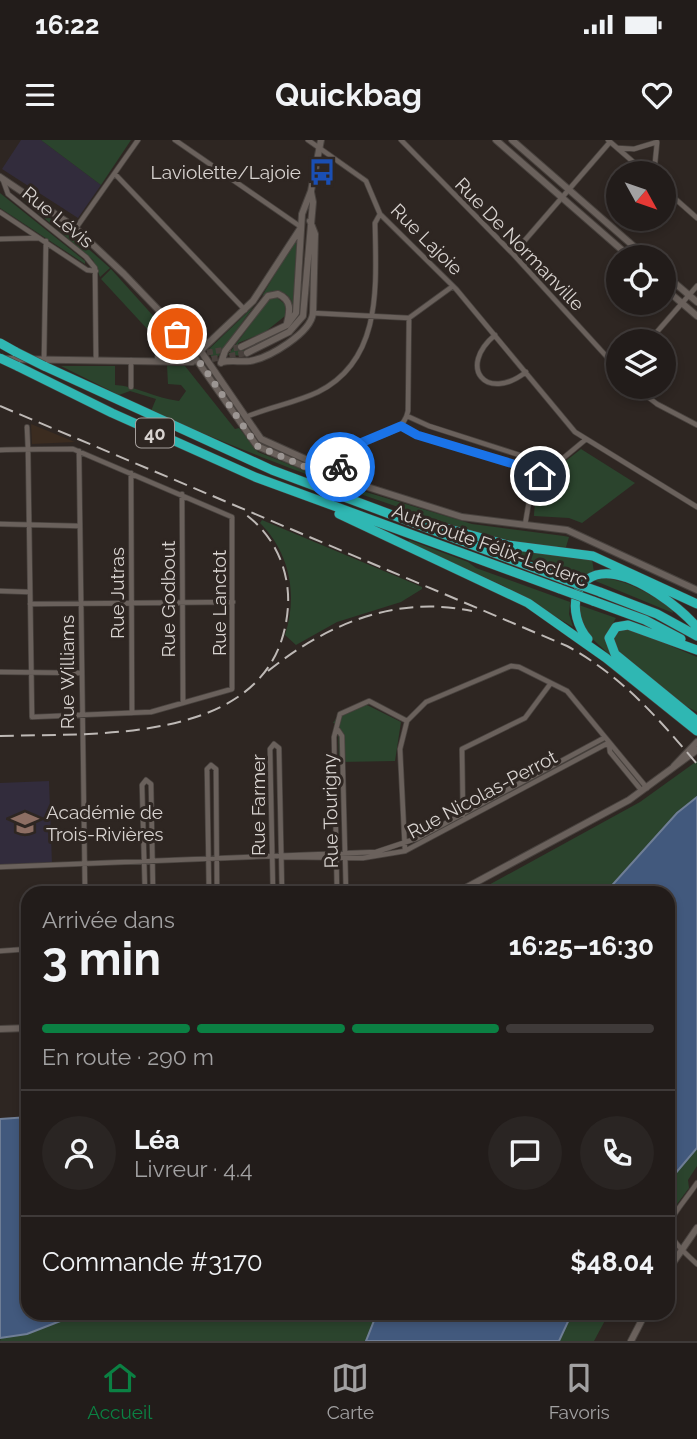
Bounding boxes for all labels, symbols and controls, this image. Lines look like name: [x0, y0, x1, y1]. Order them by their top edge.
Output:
text: 16:22: [35, 10, 99, 40]
icon: menu: [21, 76, 59, 114]
text: Quickbag: [275, 76, 422, 113]
icon: heart: [638, 76, 676, 114]
bus stop icon: Laviolette/Lajoie: [307, 157, 337, 187]
place label: Laviolette/Lajoie: [151, 161, 301, 183]
north arrow: [606, 161, 676, 231]
map controls: [606, 161, 676, 399]
street label: Rue De Normanville: [451, 173, 589, 315]
street label: Rue Lévis: [18, 182, 98, 252]
street label: Rue Lajoie: [387, 199, 467, 279]
button: locate: [606, 245, 676, 315]
pin: [147, 304, 207, 364]
icon: bag: [158, 315, 196, 353]
button: layers: [606, 329, 676, 399]
road number: 40: [136, 418, 174, 447]
courier: [305, 432, 375, 502]
pin: [510, 446, 570, 506]
icon: bike: [321, 448, 359, 486]
icon: home: [521, 457, 559, 495]
street label: Autoroute Félix-Leclerc: [389, 499, 591, 591]
street label: Rue Godbout: [157, 540, 179, 657]
street label: Rue Jutras: [106, 547, 128, 639]
street label: Rue Lanctot: [208, 549, 230, 656]
street label: Rue Williams: [56, 615, 78, 729]
street label: Rue Nicolas-Perrot: [404, 745, 561, 843]
street label: Rue Tourigny: [318, 753, 342, 869]
street label: Rue Farmer: [247, 754, 269, 856]
place label: Académie de Trois-Rivières: [46, 801, 163, 845]
school or university icon: Académie de Trois-Rivières: [10, 808, 40, 838]
text: Arrivée dans: [42, 906, 175, 933]
text: 16:25–16:30: [509, 931, 654, 961]
text: 3 min: [42, 932, 161, 986]
text: En route · 290 m: [42, 1043, 214, 1070]
button: person: [42, 1116, 116, 1190]
button: chat: [488, 1116, 562, 1190]
button: phone: [580, 1116, 654, 1190]
text: Léa: [134, 1125, 180, 1155]
text: Livreur · 4.4: [134, 1155, 253, 1182]
text: Commande #3170: [42, 1247, 263, 1277]
text: $48.04: [570, 1247, 654, 1277]
tab: Accueil: [87, 1359, 152, 1423]
tab: Carte: [327, 1359, 374, 1423]
tab: Favoris: [549, 1359, 610, 1423]

